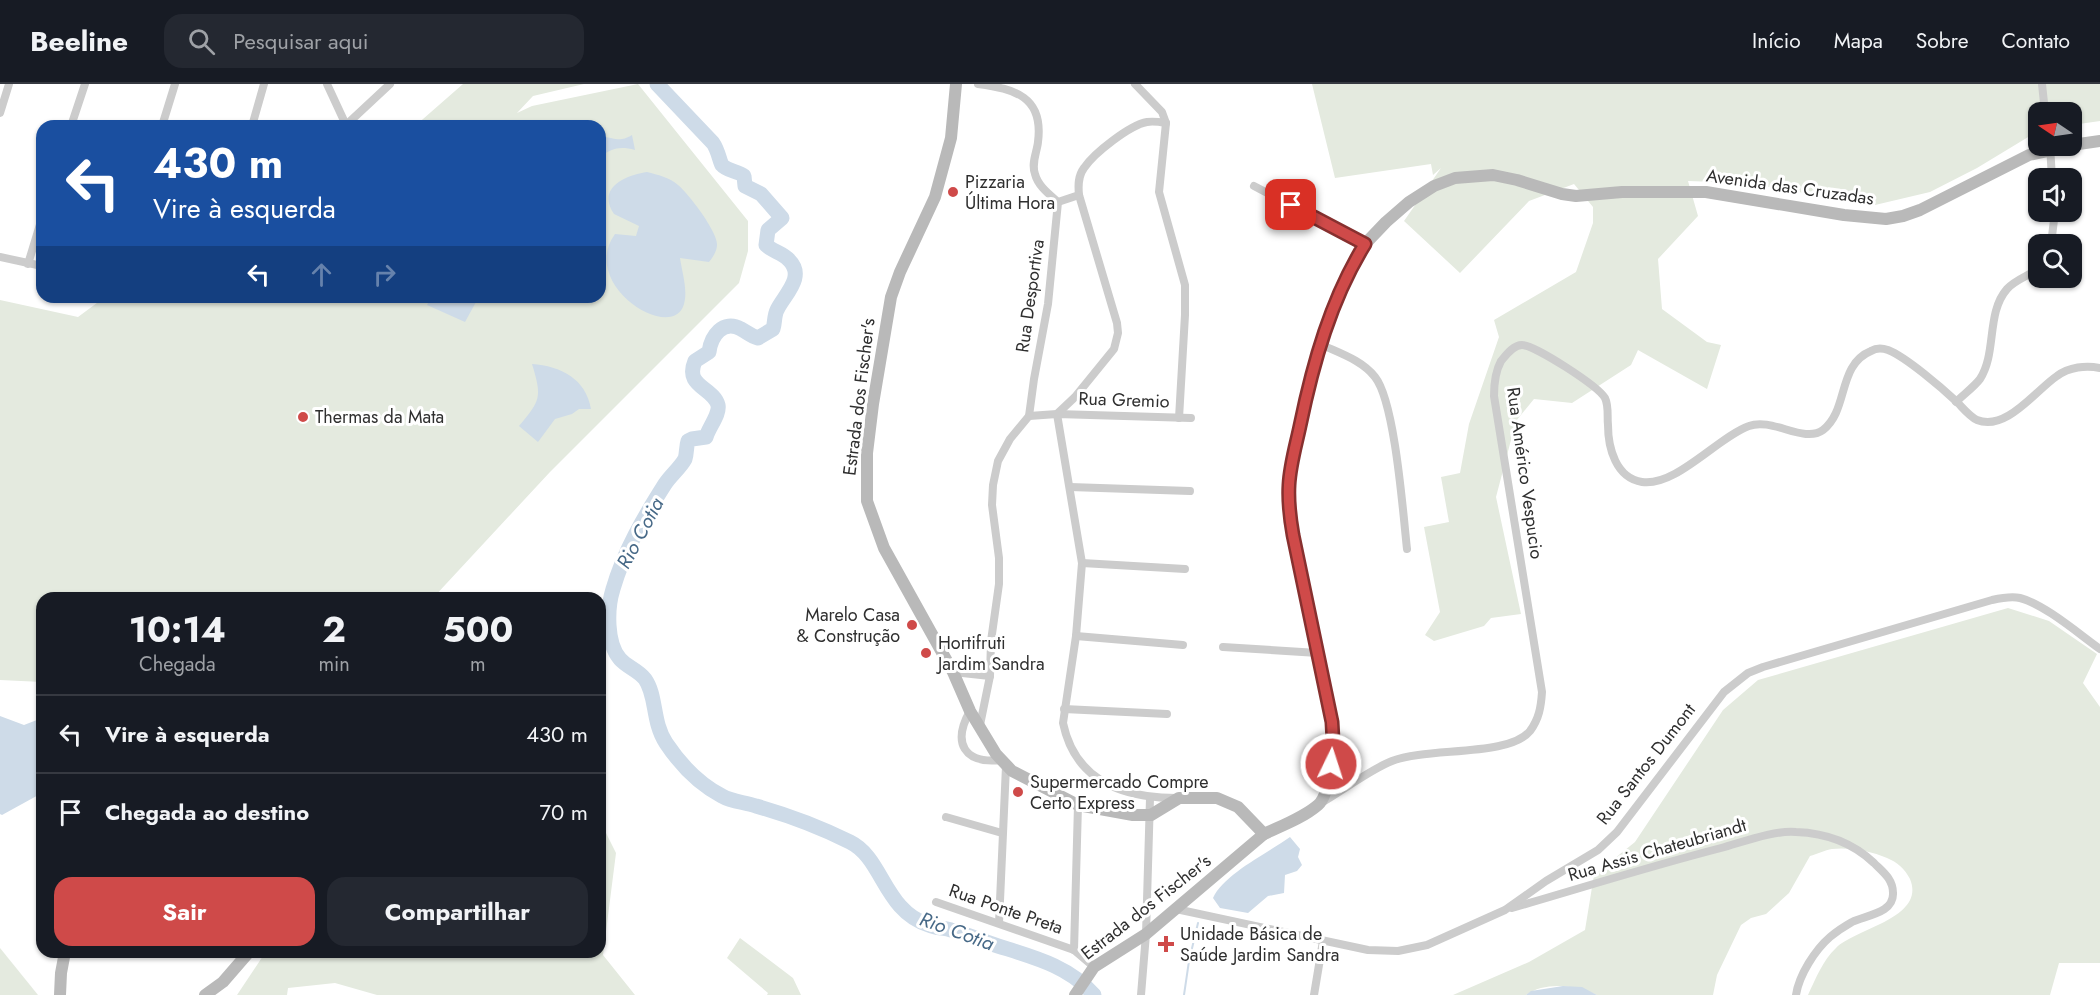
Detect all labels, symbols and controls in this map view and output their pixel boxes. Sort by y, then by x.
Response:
search box [164,14,584,68]
text: Beeline [30,21,128,62]
icon: search [185,25,218,58]
text: Pesquisar aqui [233,25,369,57]
text: Início [1752,26,1801,56]
text: Mapa [1834,26,1883,56]
text: Sobre [1916,26,1968,56]
text: Contato [2001,26,2070,56]
north arrow [2028,102,2082,156]
map controls [2028,102,2082,288]
text: 430 m [153,133,283,194]
icon: left [54,144,132,222]
street label: Avenida das Cruzadas [1705,162,1875,212]
button: sound [2028,168,2082,222]
place label: Pizzaria Última Hora [965,169,1055,216]
pin [1265,179,1316,230]
marker: Pizzaria Última Hora [946,185,960,199]
icon: arrive [1274,188,1307,221]
text: Vire à esquerda [153,189,336,228]
button: search [2028,234,2082,288]
street label: Rua Desportiva [1009,238,1051,354]
icon: left [242,258,275,291]
icon: ahead [305,258,338,291]
icon: right [368,258,401,291]
street label: Estrada dos Fischer's [836,317,882,477]
street label: Rua Gremio [1078,385,1170,415]
street label: Rua Américo Vespucio [1500,385,1550,561]
place label: Thermas da Mata [315,404,444,430]
marker: Thermas da Mata [296,410,310,424]
water label: Rio Cotia [610,492,671,574]
place label: Marelo Casa & Construção [796,602,900,649]
text: 10:14 [129,603,226,655]
text: 2 [322,603,346,655]
text: 500 [442,603,513,655]
marker: Marelo Casa & Construção [905,618,919,632]
place label: Hortifruti Jardim Sandra [936,630,1045,677]
marker: Hortifruti Jardim Sandra [919,646,933,660]
text: Chegada [139,650,216,679]
text: min [318,650,350,679]
text: m [470,650,486,679]
street label: Rua Santos Dumont [1590,697,1702,830]
icon: left [54,718,87,751]
text: Vire à esquerda [105,718,270,750]
text: 430 m [526,718,588,750]
position arrow [1299,732,1363,796]
place label: Supermercado Compre Certo Express [1030,769,1209,816]
marker: Supermercado Compre Certo Express [1011,785,1025,799]
icon: arrive [54,796,87,829]
text: Chegada ao destino [105,796,309,828]
text: 70 m [539,796,588,828]
street label: Rua Assis Chateubriandt [1565,812,1750,888]
street label: Estrada dos Fischer's [1076,848,1216,966]
button: Sair [54,877,315,946]
button: Compartilhar [327,877,588,946]
street label: Rua Ponte Preta [946,877,1066,941]
water label: Rio Cotia [916,905,998,958]
place label: Unidade Básica de Saúde Jardim Sandra [1180,921,1340,968]
marker: Unidade Básica de Saúde Jardim Sandra [1157,935,1175,953]

